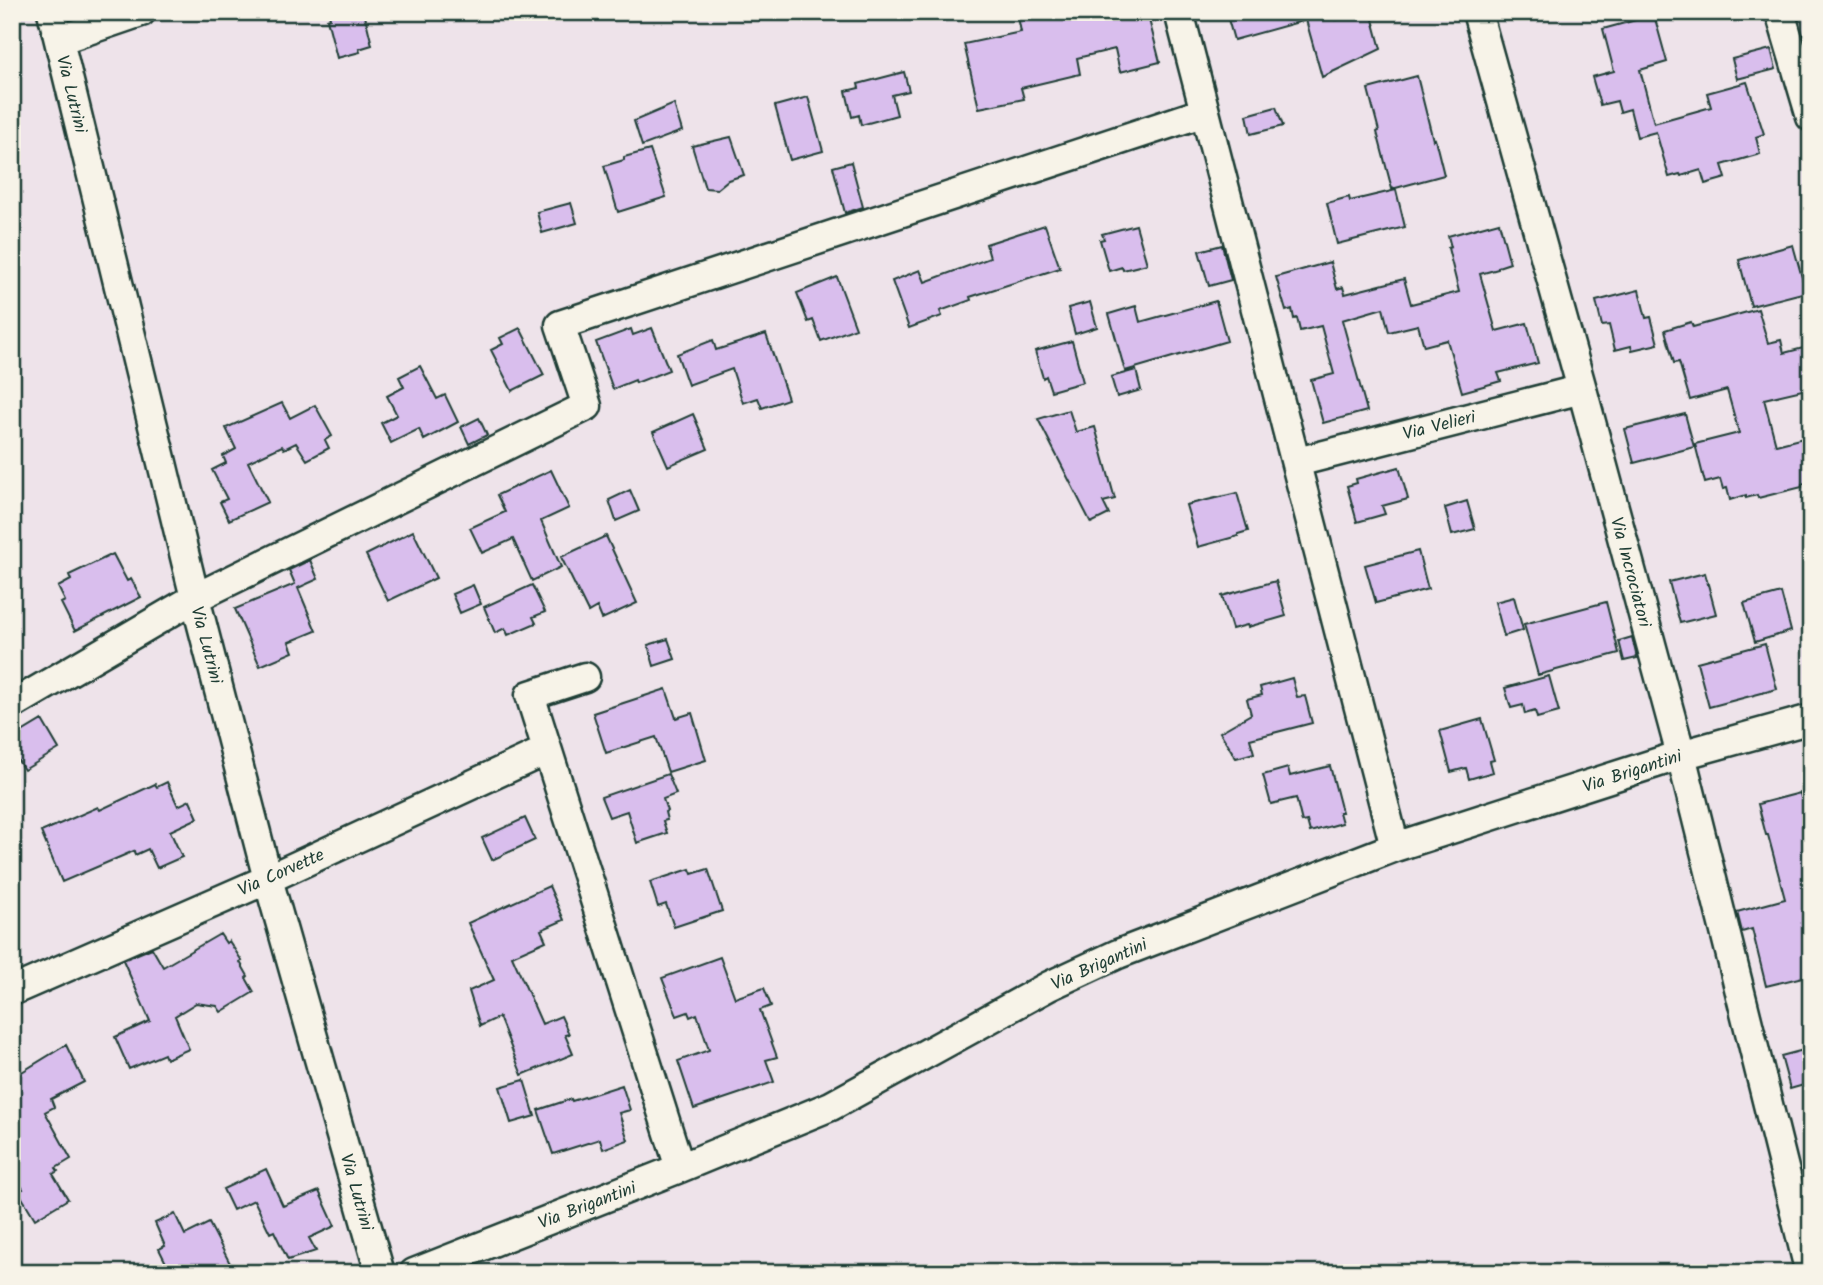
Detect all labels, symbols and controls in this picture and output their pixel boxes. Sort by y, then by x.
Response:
street label: Via Lutrini [47,52,94,137]
street label: Via Velieri [1400,403,1480,450]
street label: Via Incrociatori [1601,514,1658,631]
street label: Via Lutrini [181,603,230,688]
street label: Via Brigantini [1579,743,1687,802]
street label: Via Corvette [234,841,330,905]
street label: Via Brigantini [1047,931,1153,1000]
street label: Via Lutrini [331,1150,381,1235]
street label: Via Brigantini [534,1174,641,1238]

